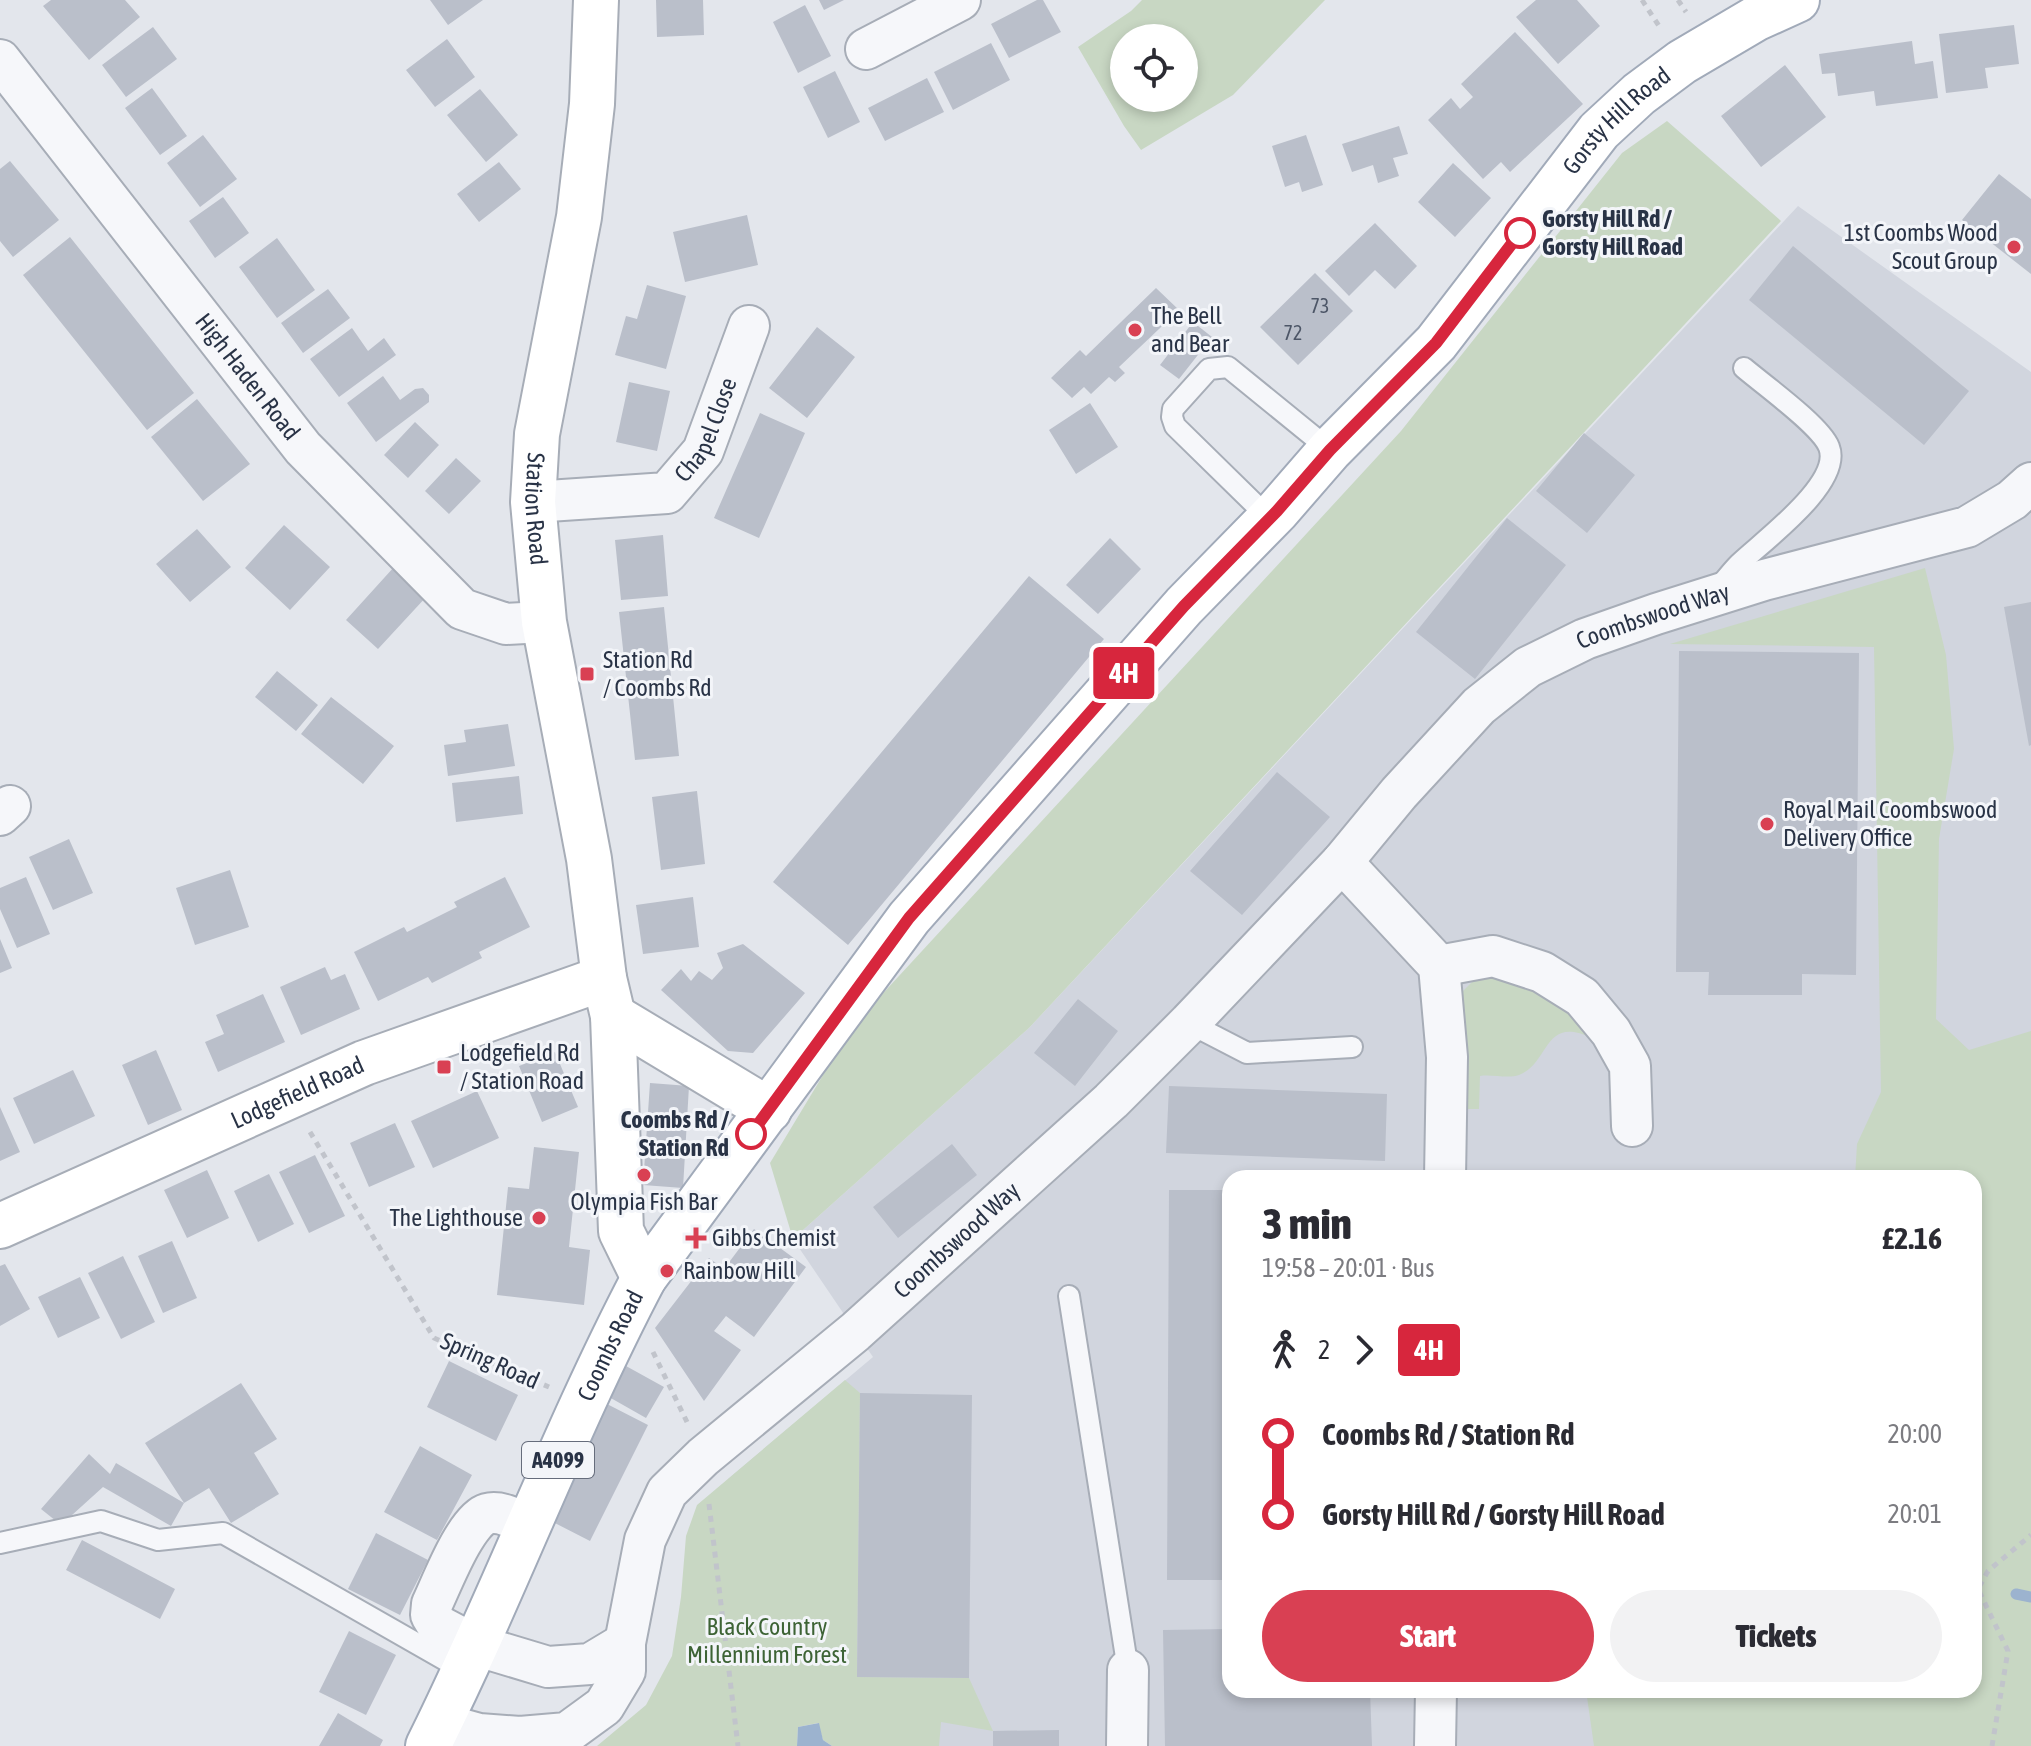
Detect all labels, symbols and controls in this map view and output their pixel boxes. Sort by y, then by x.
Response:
map controls [1110,24,1198,112]
button: locate [1110,24,1198,112]
street label: Gorsty Hill Road [1557,61,1675,179]
place label: Gorsty Hill Rd / Gorsty Hill Road [1542,205,1683,260]
marker: Gorsty Hill Rd / Gorsty Hill Road [1505,218,1535,248]
place label: 1st Coombs Wood Scout Group [1844,219,1998,274]
marker: 1st Coombs Wood Scout Group [2005,238,2023,256]
house number: 73 [1311,294,1329,317]
place label: The Bell and Bear [1151,302,1230,357]
street label: High Haden Road [190,308,306,445]
marker: The Bell and Bear [1126,321,1144,339]
house number: 72 [1284,321,1302,344]
street label: Chapel Close [669,374,742,487]
street label: Station Road [520,452,553,566]
street label: Coombswood Way [1572,578,1733,654]
place label: Station Rd / Coombs Rd [603,646,712,701]
line badge: 4H [1088,647,1160,699]
text: 4H [1109,657,1139,689]
marker: Station Rd / Coombs Rd [578,665,596,683]
place label: Royal Mail Coombswood Delivery Office [1783,796,1997,851]
marker: Royal Mail Coombswood Delivery Office [1758,815,1776,833]
place label: Lodgefield Rd / Station Road [460,1039,584,1094]
street label: Lodgefield Road [227,1051,368,1134]
marker: Lodgefield Rd / Station Road [435,1058,453,1076]
place label: Coombs Rd / Station Rd [620,1106,730,1161]
marker: Coombs Rd / Station Rd [736,1119,766,1149]
marker: Olympia Fish Bar [635,1166,653,1184]
street label: Coombswood Way [888,1176,1025,1303]
place label: Olympia Fish Bar [571,1188,718,1215]
text: 3 min [1262,1198,1352,1248]
place label: The Lighthouse [390,1204,523,1231]
marker: The Lighthouse [530,1209,548,1227]
text: £2.16 [1882,1221,1942,1255]
place label: Gibbs Chemist [712,1224,836,1251]
marker: Gibbs Chemist [687,1229,705,1247]
text: 19:58 – 20:01 · Bus [1262,1253,1434,1283]
place label: Rainbow Hill [683,1257,796,1284]
marker: Rainbow Hill [658,1262,676,1280]
street label: Coombs Road [572,1286,648,1405]
street label: Spring Road [437,1327,544,1394]
icon: walk [1262,1328,1306,1372]
icon: forward [1342,1328,1386,1372]
text: 4H [1414,1334,1444,1366]
text: 2 [1318,1335,1330,1365]
text: Coombs Rd / Station Rd [1322,1417,1575,1451]
text: 20:00 [1887,1419,1942,1449]
road number: A4099 [522,1442,594,1478]
text: Gorsty Hill Rd / Gorsty Hill Road [1322,1497,1665,1531]
text: 20:01 [1887,1499,1942,1529]
button: Start [1262,1590,1594,1682]
button: Tickets [1610,1590,1942,1682]
park label: Black Country Millennium Forest [687,1613,847,1668]

